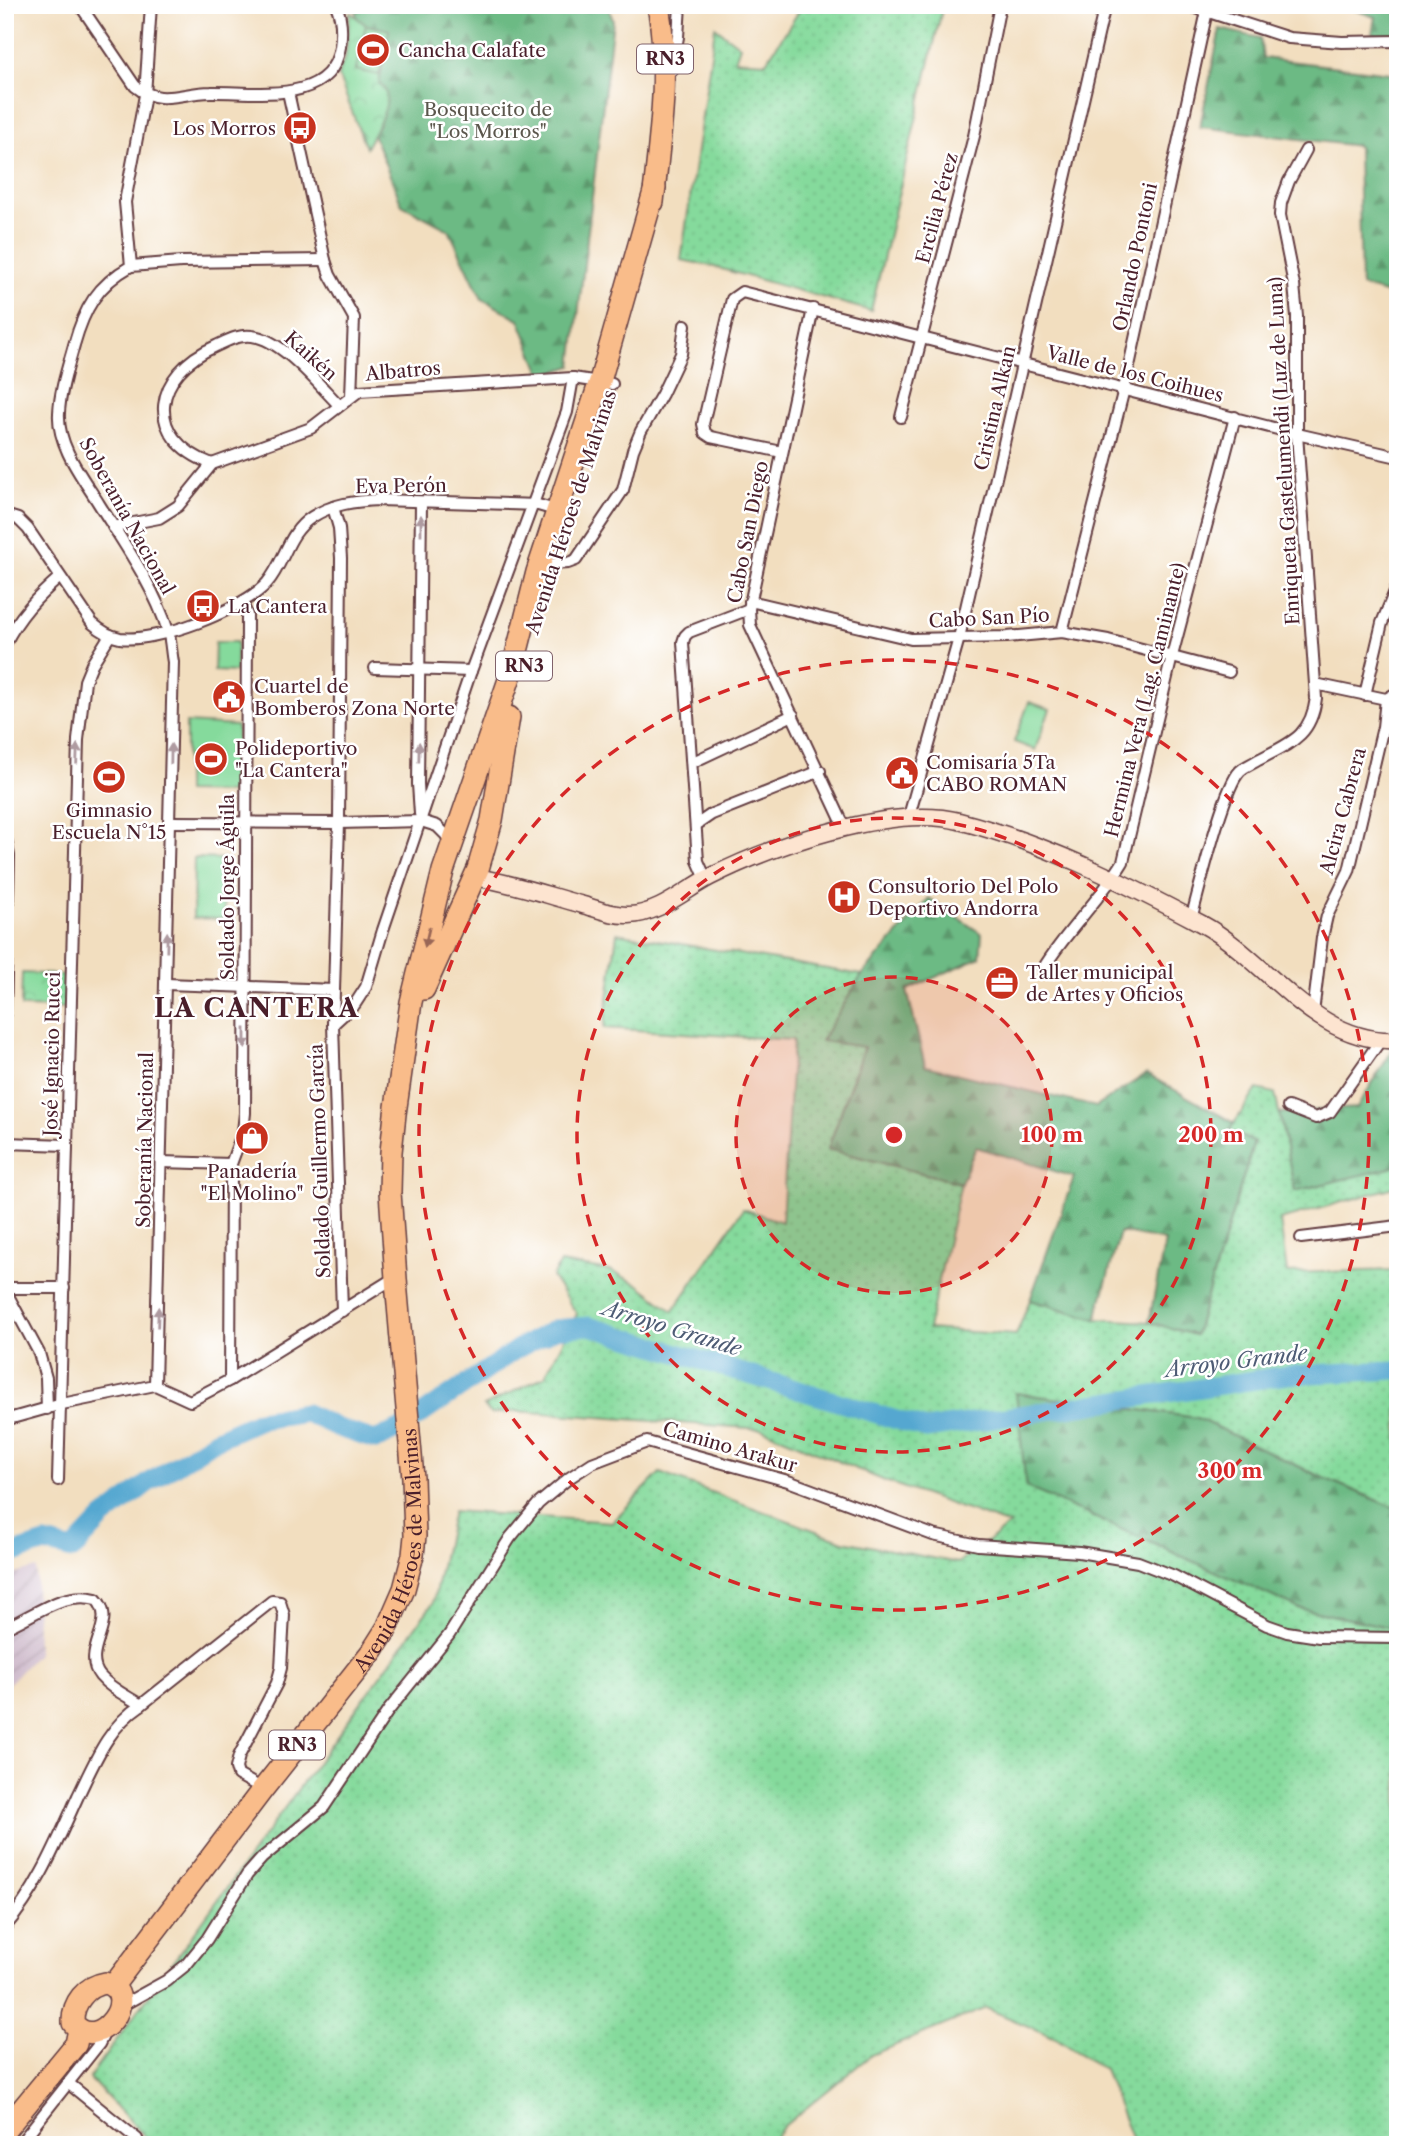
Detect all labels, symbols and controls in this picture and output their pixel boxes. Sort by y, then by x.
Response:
sports icon: Cancha Calafate [354,31,392,69]
place label: Cancha Calafate [398,39,546,62]
road number: RN3 [637,44,693,74]
park label: Bosquecito de "Los Morros" [424,98,552,143]
bus stop icon: Los Morros [281,109,319,147]
place label: Los Morros [173,117,276,140]
street label: Ercilia Pérez [911,150,963,266]
street label: Orlando Pontoni [1108,180,1162,333]
street label: Enriqueta Gastelumendi (Luz de Luna) [1263,276,1305,626]
street label: Kaikén [280,326,342,386]
street label: Valle de los Coihues [1043,341,1226,407]
street label: Cristina Alkan [969,343,1021,473]
street label: Albatros [363,356,442,386]
street label: Avenida Héroes de Malvinas [520,387,621,638]
street label: Soberanía Nacional [74,434,180,599]
street label: Cabo San Diego [723,459,773,605]
street label: Eva Perón [355,474,447,498]
one-way arrow [415,514,427,536]
street label: Hermina Vera (Lag. Caminante) [1100,560,1190,840]
bus stop icon: La Cantera [184,587,222,625]
place label: La Cantera [228,595,327,618]
street label: Cabo San Pío [928,603,1050,633]
road number: RN3 [496,652,552,680]
place label: Cuartel de Bomberos Zona Norte [254,675,455,720]
public building icon: Cuartel de Bomberos Zona Norte [210,678,248,716]
place label: Polideportivo "La Cantera" [235,737,357,782]
sports icon: Polideportivo "La Cantera" [192,740,230,778]
one-way arrow [413,741,425,763]
one-way arrow [165,742,177,764]
one-way arrow [72,743,83,765]
street label: Alcira Cabrera [1315,745,1371,878]
place label: Comisaría 5Ta CABO ROMAN [926,751,1067,796]
public building icon: Comisaría 5Ta CABO ROMAN [883,754,921,792]
sports icon: Gimnasio Escuela N°15 [90,758,128,796]
street label: Soldado Jorge Águila [216,794,239,980]
place label: Gimnasio Escuela N°15 [52,799,166,844]
place label: Consultorio Del Polo Deportivo Andorra [868,875,1058,920]
hospital icon: Consultorio Del Polo Deportivo Andorra [825,878,863,916]
one-way arrow [421,926,432,948]
one-way arrow [161,931,173,953]
place label: Taller municipal de Artes y Oficios [1026,961,1183,1006]
office icon: Taller municipal de Artes y Oficios [983,964,1021,1002]
street label: José Ignacio Rucci [39,971,65,1140]
district label: LA CANTERA [154,992,360,1024]
one-way arrow [239,1027,250,1049]
street label: Soldado Guillermo García [304,1043,336,1279]
street label: Soberanía Nacional [132,1052,158,1228]
shop icon: Panadería "El Molino" [233,1119,271,1157]
text: 100 m [1021,1122,1083,1147]
text: 200 m [1178,1122,1244,1147]
centre of rings [882,1123,906,1147]
place label: Panadería "El Molino" [201,1160,303,1205]
water label: Arroyo Grande [597,1294,745,1361]
one-way arrow [152,1306,163,1328]
water label: Arroyo Grande [1160,1340,1310,1383]
street label: Camino Arakur [660,1417,800,1477]
street label: Avenida Héroes de Malvinas [348,1427,426,1677]
text: 300 m [1198,1458,1262,1483]
road number: RN3 [269,1730,325,1760]

